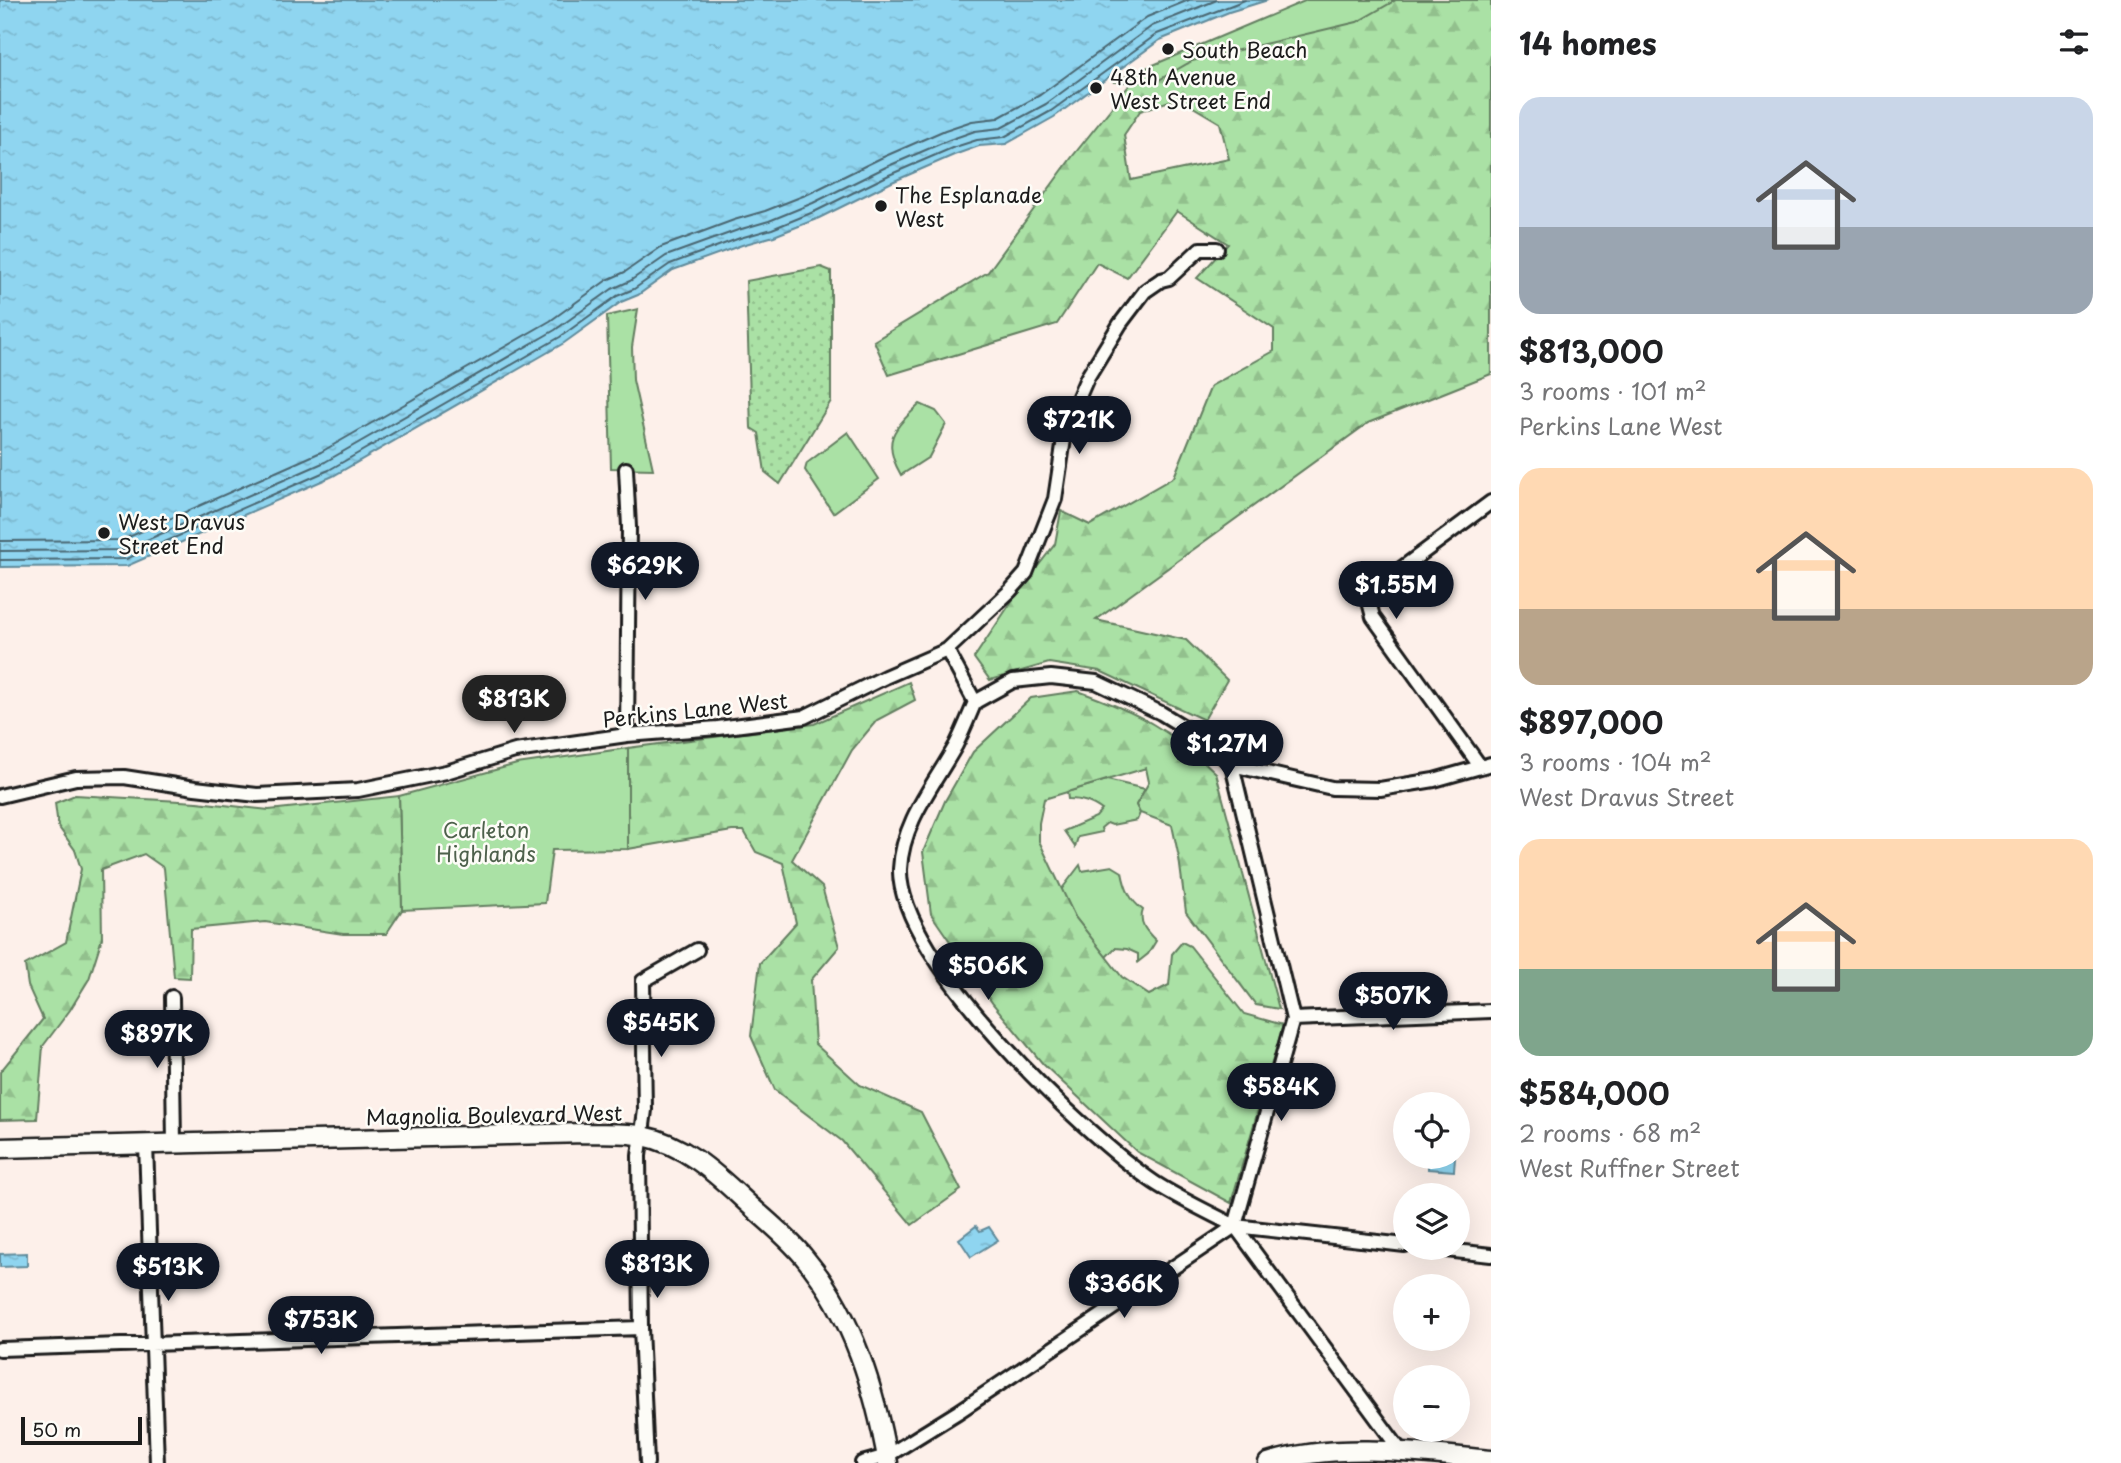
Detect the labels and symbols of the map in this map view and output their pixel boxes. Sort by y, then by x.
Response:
place label: South Beach [1182,33,1307,65]
marker: South Beach [1160,41,1176,57]
place label: 48th Avenue West Street End [1110,60,1271,116]
marker: 48th Avenue West Street End [1088,80,1104,96]
place label: The Esplanade West [895,178,1042,234]
marker: The Esplanade West [873,198,889,214]
pin: $721K [1030,396,1128,456]
place label: West Dravus Street End [118,505,245,561]
marker: West Dravus Street End [96,525,112,541]
pin: $629K [596,542,694,602]
pin: $1.55M [1339,562,1453,621]
pin: $813K [465,676,563,735]
street label: Perkins Lane West [601,683,789,735]
pin: $1.27M [1170,720,1284,780]
park label: Carleton Highlands [436,813,536,869]
pin: $506K [939,942,1037,1002]
pin: $507K [1344,972,1442,1032]
pin: $545K [612,1000,710,1059]
pin: $897K [108,1010,206,1070]
pin: $584K [1232,1064,1330,1123]
street label: Magnolia Boulevard West [366,1096,622,1132]
pin: $813K [608,1240,706,1300]
pin: $513K [119,1244,217,1303]
pin: $366K [1075,1260,1173,1320]
pin: $753K [272,1296,370,1356]
scale bar [21,1414,142,1446]

